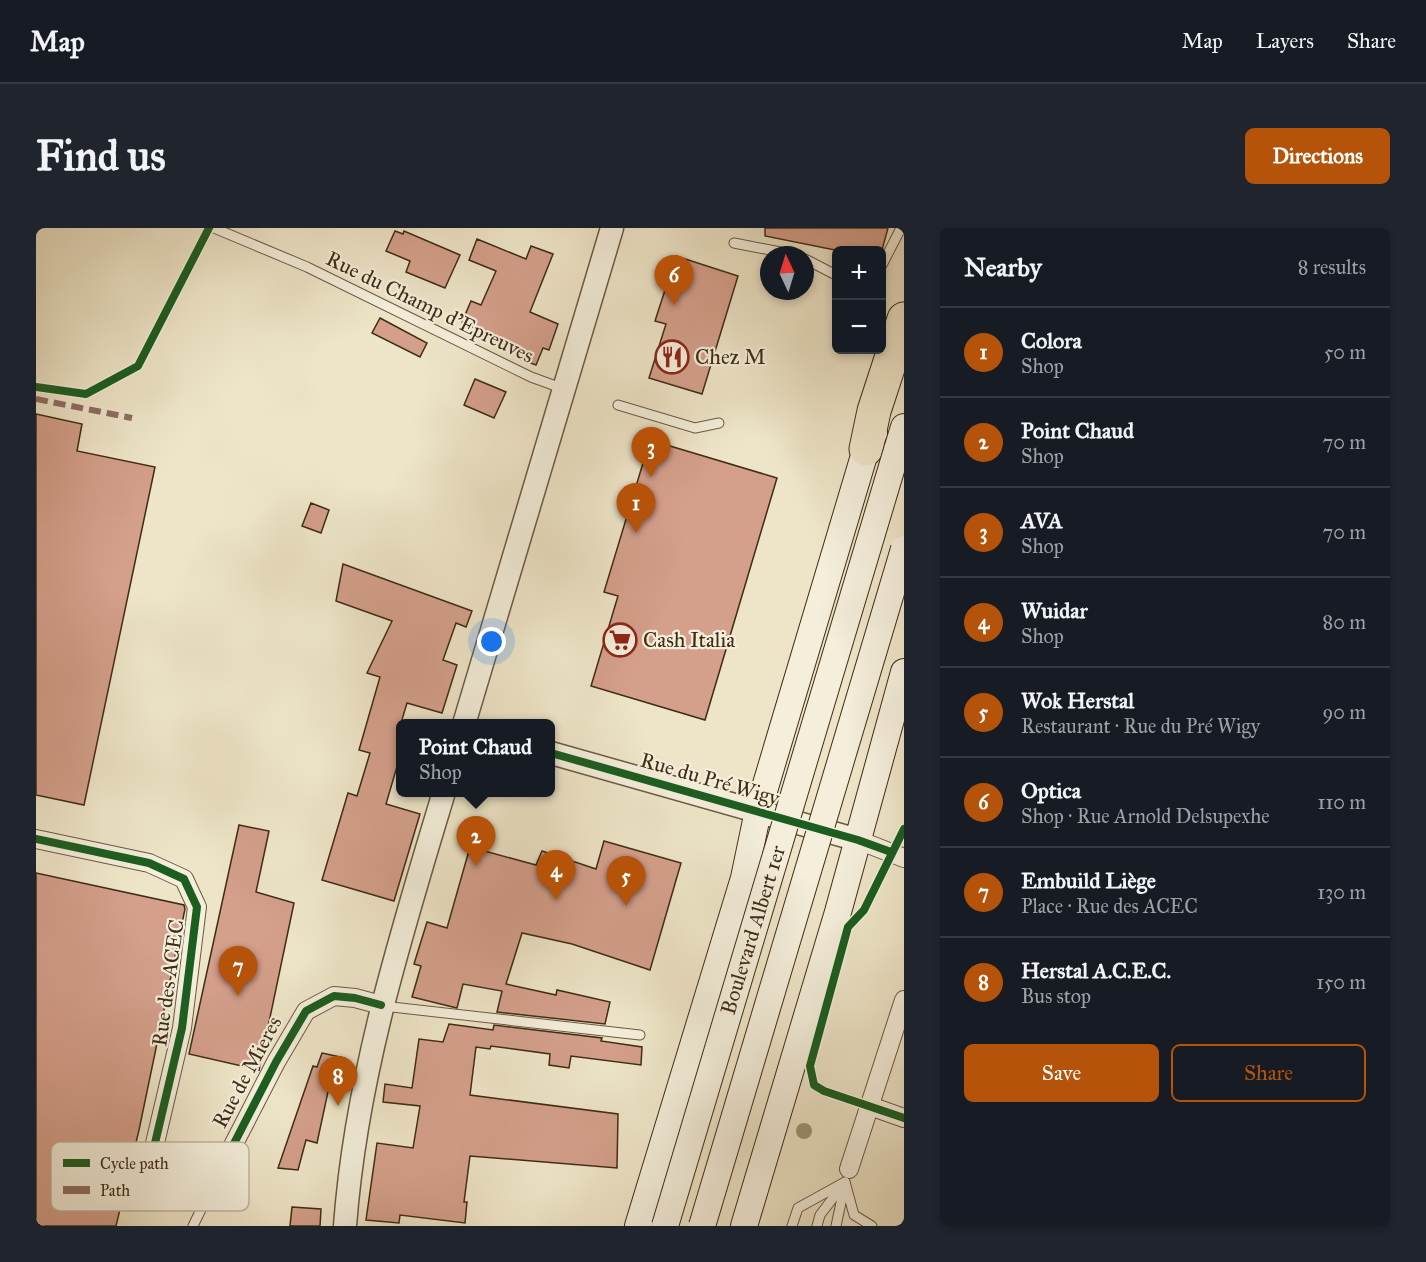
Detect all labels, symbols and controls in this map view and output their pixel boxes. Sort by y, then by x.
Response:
text: Map [30,24,85,59]
text: Map [1182,28,1223,54]
text: Layers [1256,28,1314,54]
text: Share [1347,28,1396,54]
button: Directions [1245,128,1390,184]
text: Find us [36,130,166,182]
street label: Rue du Champ d'Epreuves [322,245,538,369]
north arrow [760,246,814,300]
map controls [832,246,886,354]
button: + [832,246,886,300]
text: Nearby [964,251,1042,283]
text: 8 results [1298,255,1366,279]
pin: 6 [654,256,694,305]
button: − [832,300,886,354]
text: Colora [1021,327,1082,354]
restaurant icon: Chez M [654,339,690,375]
text: 1 [980,340,987,364]
text: 50 m [1324,340,1366,364]
place label: Chez M [695,344,766,370]
text: Shop [1021,354,1064,378]
text: Point Chaud [1021,417,1134,444]
pin: 3 [632,428,670,477]
text: 2 [979,430,988,454]
text: 70 m [1323,430,1366,454]
text: Shop [1021,444,1064,468]
pin: 1 [616,484,656,533]
text: AVA [1021,507,1063,534]
text: 3 [980,520,988,544]
text: 70 m [1323,520,1366,544]
text: Shop [1021,534,1064,558]
text: Wuidar [1021,597,1088,624]
text: 4 [978,610,989,634]
text: 80 m [1323,610,1366,634]
supermarket icon: Cash Italia [602,622,638,658]
text: Shop [1021,624,1064,648]
your location [477,627,506,656]
place label: Cash Italia [643,627,735,653]
text: Wok Herstal [1021,687,1134,714]
text: 5 [979,700,988,724]
text: 90 m [1323,700,1366,724]
text: Restaurant · Rue du Pré Wigy [1021,714,1260,738]
popup [396,719,555,797]
text: Point Chaud [419,733,532,760]
street label: Rue du Pré Wigy [637,747,784,812]
text: Shop [419,760,462,784]
text: Optica [1021,777,1081,804]
text: 6 [978,790,989,814]
text: 110 m [1318,790,1366,814]
text: Shop · Rue Arnold Delsupexhe [1021,804,1270,828]
pin: 2 [456,816,496,866]
street label: Boulevard Albert 1er [715,842,791,1018]
pin: 4 [536,850,576,900]
pin: 5 [606,856,646,906]
text: Embuild Liège [1021,867,1156,894]
text: 7 [978,880,989,904]
text: 130 m [1317,880,1366,904]
text: Place · Rue des ACEC [1021,894,1198,918]
street label: Rue des ACEC [146,918,190,1048]
pin: 7 [218,946,258,996]
text: Herstal A.C.E.C. [1021,957,1171,984]
text: 8 [978,970,989,994]
text: 150 m [1316,970,1366,994]
text: Bus stop [1021,984,1091,1008]
street label: Rue de Mieres [207,1012,287,1132]
button: Save [964,1044,1159,1102]
button: Share [1171,1044,1366,1102]
pin: 8 [318,1056,358,1106]
legend [51,1142,249,1211]
text: Cycle path [100,1154,169,1173]
text: Path [100,1181,130,1200]

